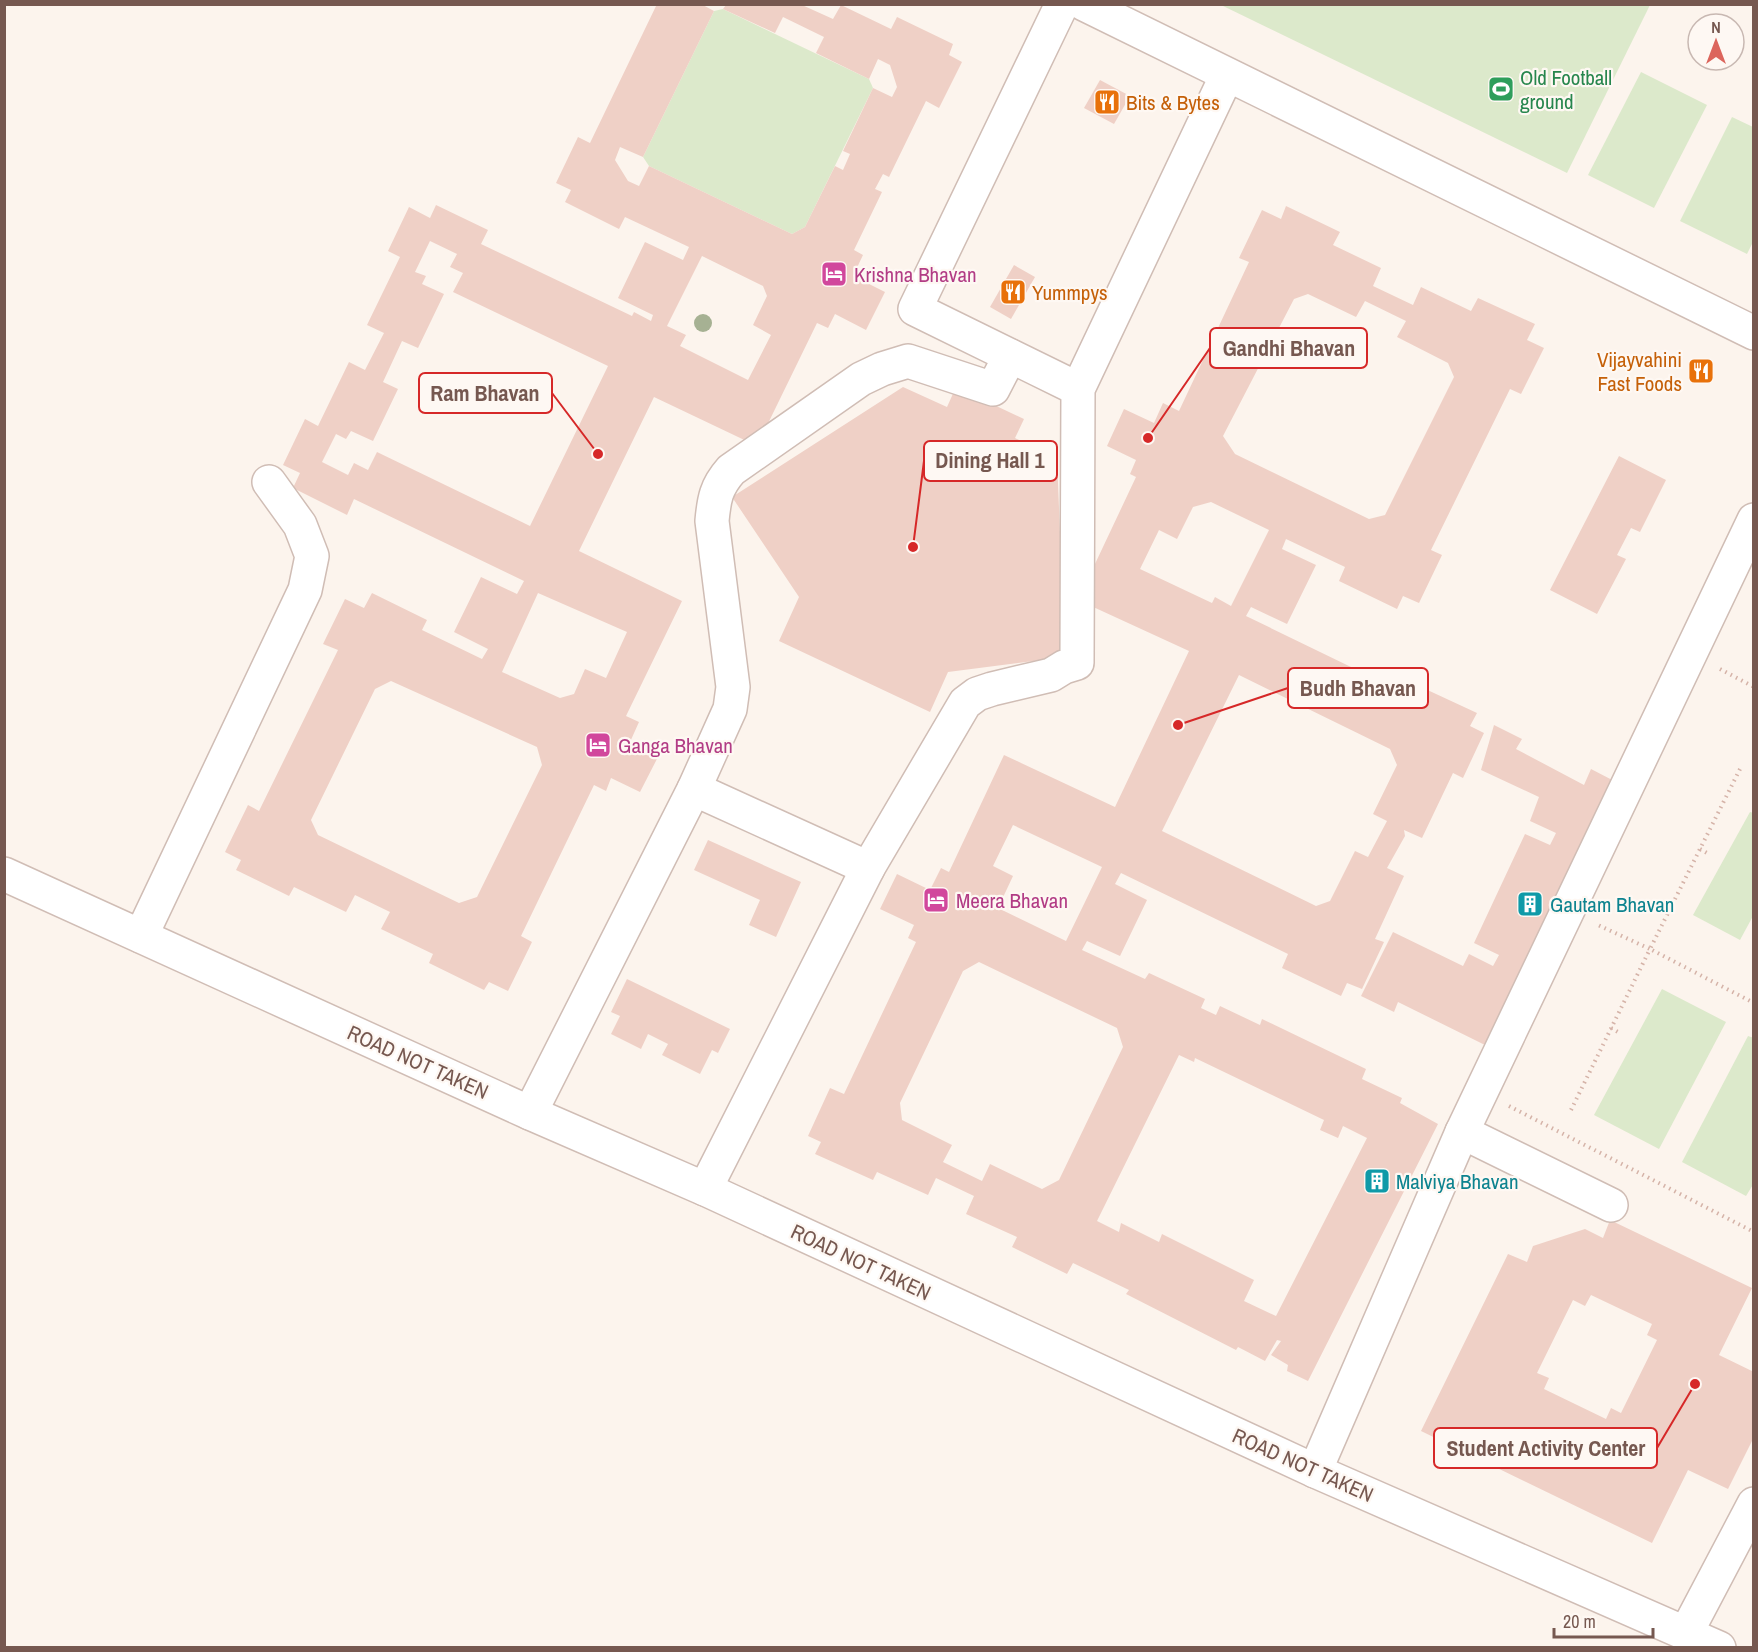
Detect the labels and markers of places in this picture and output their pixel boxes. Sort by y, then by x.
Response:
place label: Old Football ground [1520,63,1612,116]
sports icon: Old Football ground [1486,74,1516,104]
restaurant icon: Bits & Bytes [1092,87,1122,117]
place label: Bits & Bytes [1126,88,1220,117]
hotel icon: Krishna Bhavan [819,259,849,289]
place label: Krishna Bhavan [854,260,977,289]
restaurant icon: Yummpys [998,277,1028,307]
place label: Yummpys [1032,278,1108,307]
callout: Gandhi Bhavan [1210,328,1367,368]
place label: Vijayvahini Fast Foods [1597,345,1682,398]
restaurant icon: Vijayvahini Fast Foods [1686,356,1716,386]
callout: Ram Bhavan [419,373,552,413]
callout: Dining Hall 1 [924,441,1057,481]
callout: Budh Bhavan [1288,668,1428,708]
hotel icon: Ganga Bhavan [583,730,613,760]
place label: Ganga Bhavan [618,731,733,760]
hotel icon: Meera Bhavan [921,885,951,915]
place label: Meera Bhavan [956,886,1068,915]
building icon: Gautam Bhavan [1515,889,1545,919]
place label: Gautam Bhavan [1550,890,1674,919]
building icon: Malviya Bhavan [1362,1166,1392,1196]
place label: Malviya Bhavan [1396,1167,1519,1196]
callout: Student Activity Center [1434,1428,1657,1468]

